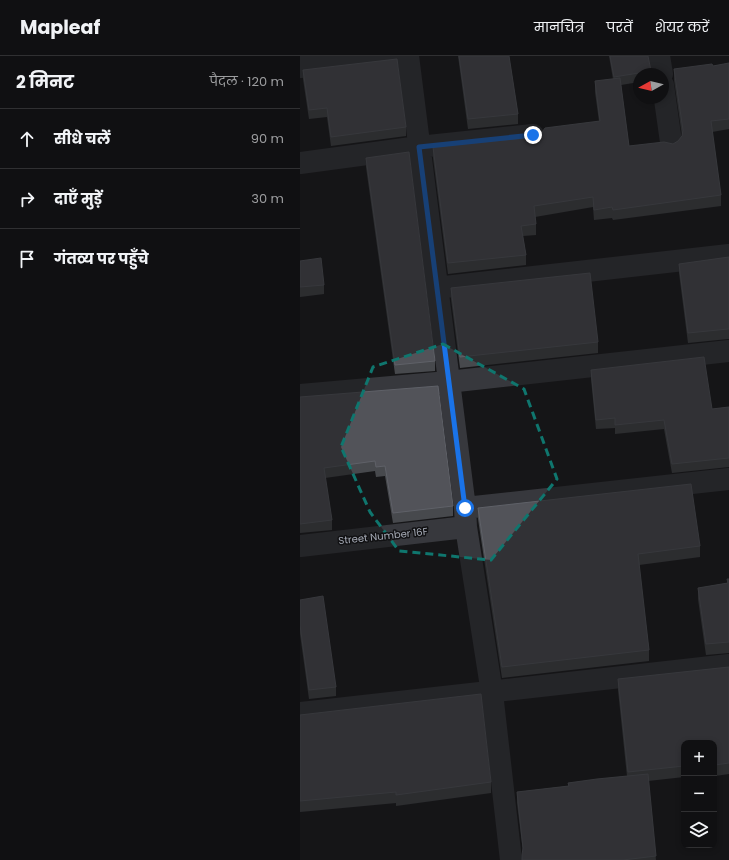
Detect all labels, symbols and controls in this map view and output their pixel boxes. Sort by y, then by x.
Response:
text: Mapleaf [20,14,100,41]
text: मानचित्र [534,17,584,37]
text: परतें [606,17,633,37]
text: शेयर करें [655,17,709,37]
north arrow [633,68,669,104]
text: 2 मिनट [16,70,74,94]
text: पैदल · 120 m [209,72,284,91]
route end [524,126,542,144]
icon: ahead [16,128,38,150]
text: सीधे चलें [54,128,110,149]
text: 90 m [251,129,284,148]
icon: right [16,188,38,210]
text: दाएँ मुड़ें [54,188,102,209]
text: 30 m [251,189,284,208]
icon: arrive [16,248,38,270]
text: गंतव्य पर पहुँचे [54,248,149,269]
route start [456,499,474,517]
street label: Street Number 16F [338,524,428,548]
map controls [681,740,717,848]
button: + [681,740,717,776]
button: − [681,776,717,812]
button: layers [681,812,717,848]

